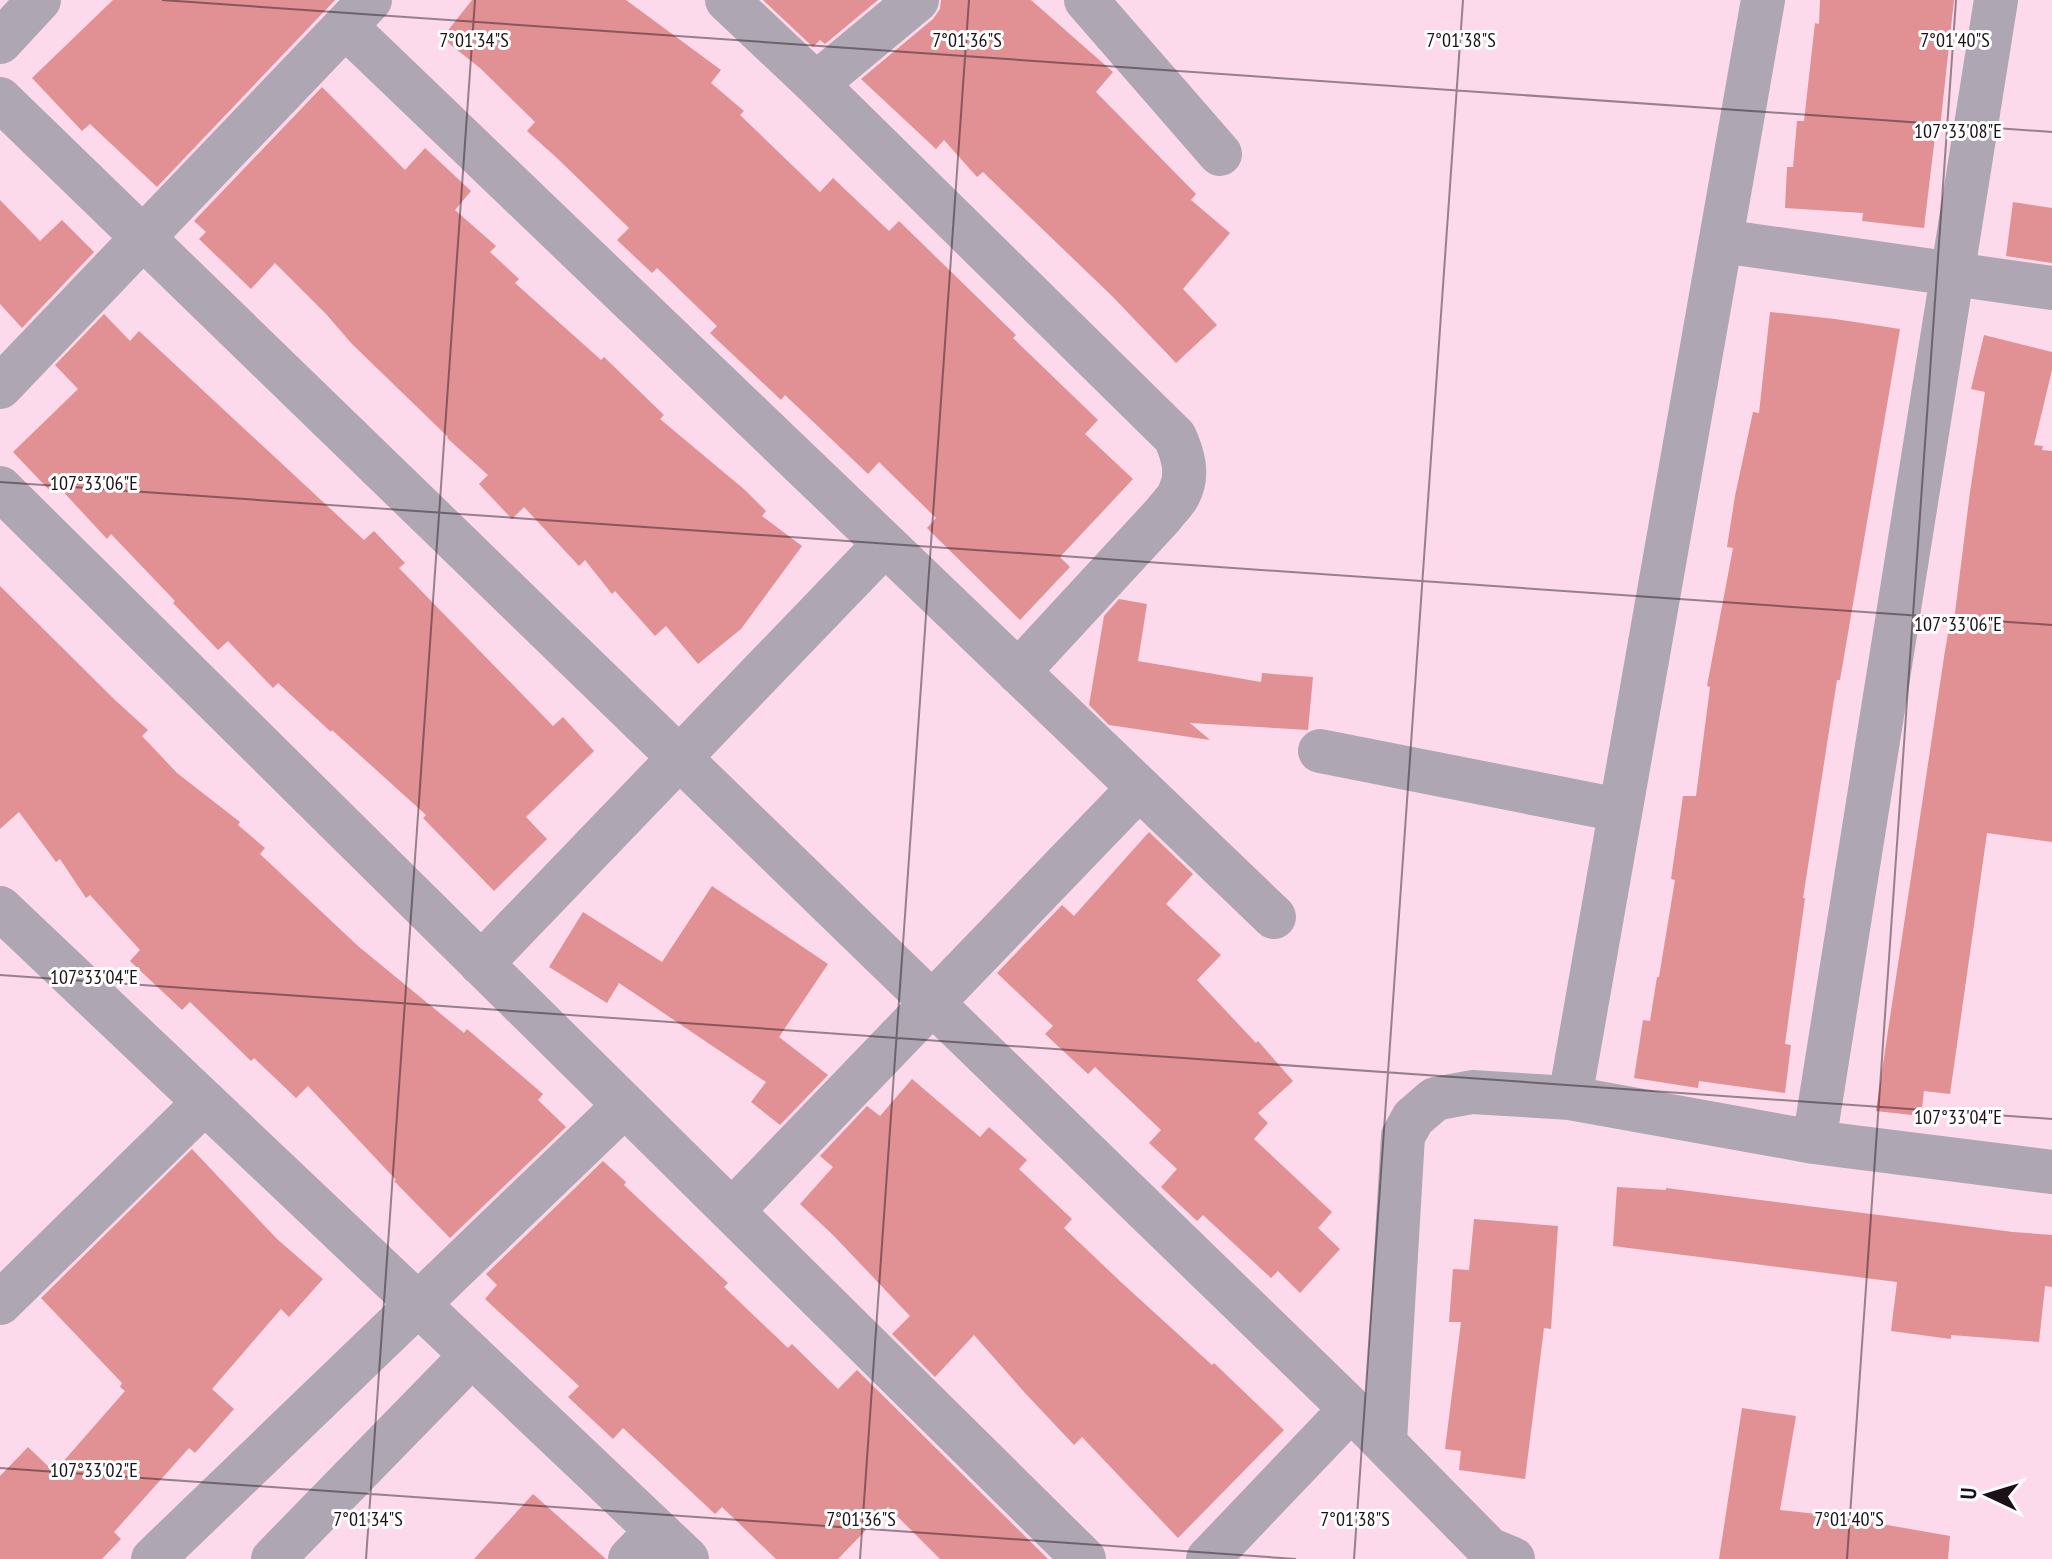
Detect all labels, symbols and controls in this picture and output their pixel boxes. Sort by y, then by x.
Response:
text: 7°01'34"S [439,27,509,53]
text: 7°01'36"S [932,27,1002,53]
text: 7°01'38"S [1426,27,1496,53]
text: 7°01'40"S [1920,27,1990,53]
text: 107°33'08"E [1914,118,2002,144]
text: 107°33'06"E [50,470,138,496]
text: 107°33'06"E [1914,611,2002,637]
text: 107°33'04"E [50,964,138,990]
text: 107°33'04"E [1914,1104,2002,1130]
north arrow [1948,1455,2028,1535]
text: 107°33'02"E [50,1457,138,1483]
text: U [1954,1487,1982,1500]
text: 7°01'34"S [333,1506,403,1532]
text: 7°01'36"S [826,1506,896,1532]
text: 7°01'38"S [1320,1506,1390,1532]
text: 7°01'40"S [1814,1506,1884,1532]

